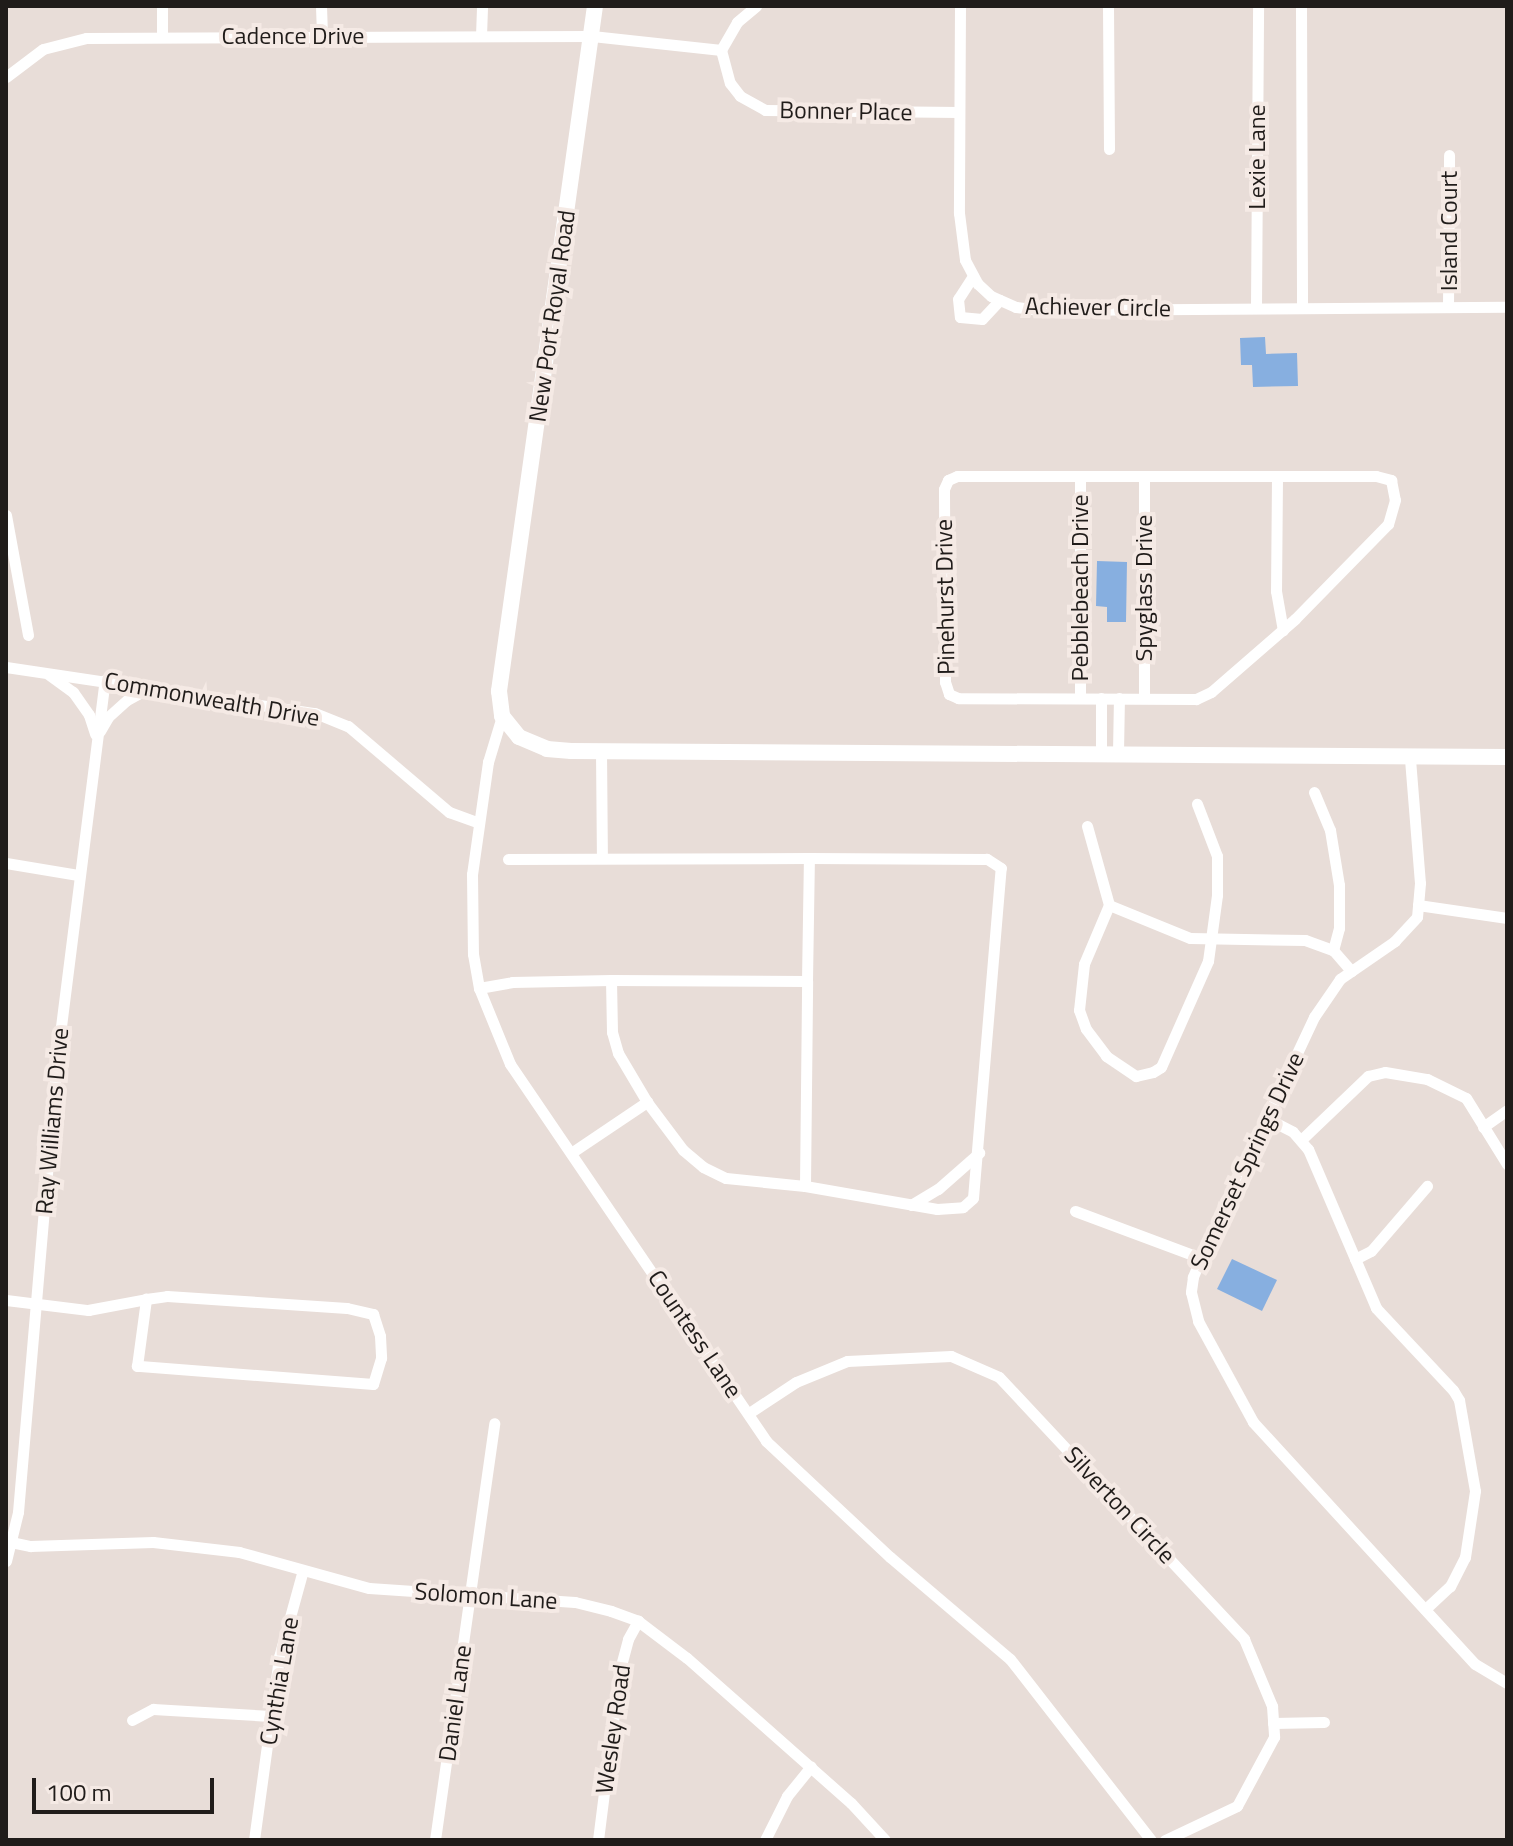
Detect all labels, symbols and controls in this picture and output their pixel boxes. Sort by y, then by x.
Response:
street label: Cadence Drive [222,22,364,50]
street label: Bonner Place [779,95,913,127]
street label: Lexie Lane [1243,104,1271,210]
street label: Island Court [1435,171,1463,291]
street label: New Port Royal Road [523,208,581,424]
street label: Achiever Circle [1025,291,1171,323]
street label: Pebblebeach Drive [1066,494,1094,682]
street label: Spyglass Drive [1130,515,1158,661]
street label: Pinehurst Drive [929,519,961,675]
street label: Commonwealth Drive [102,666,322,732]
street label: Ray Williams Drive [29,1026,75,1216]
street label: Somerset Springs Drive [1184,1048,1310,1274]
street label: Countess Lane [642,1265,748,1403]
street label: Silverton Circle [1059,1441,1181,1569]
street label: Solomon Lane [414,1577,558,1615]
street label: Cynthia Lane [254,1615,304,1747]
street label: Daniel Lane [433,1643,477,1763]
street label: Wesley Road [590,1662,636,1796]
scale bar [36,1762,218,1812]
text: 100 m [46,1774,112,1810]

